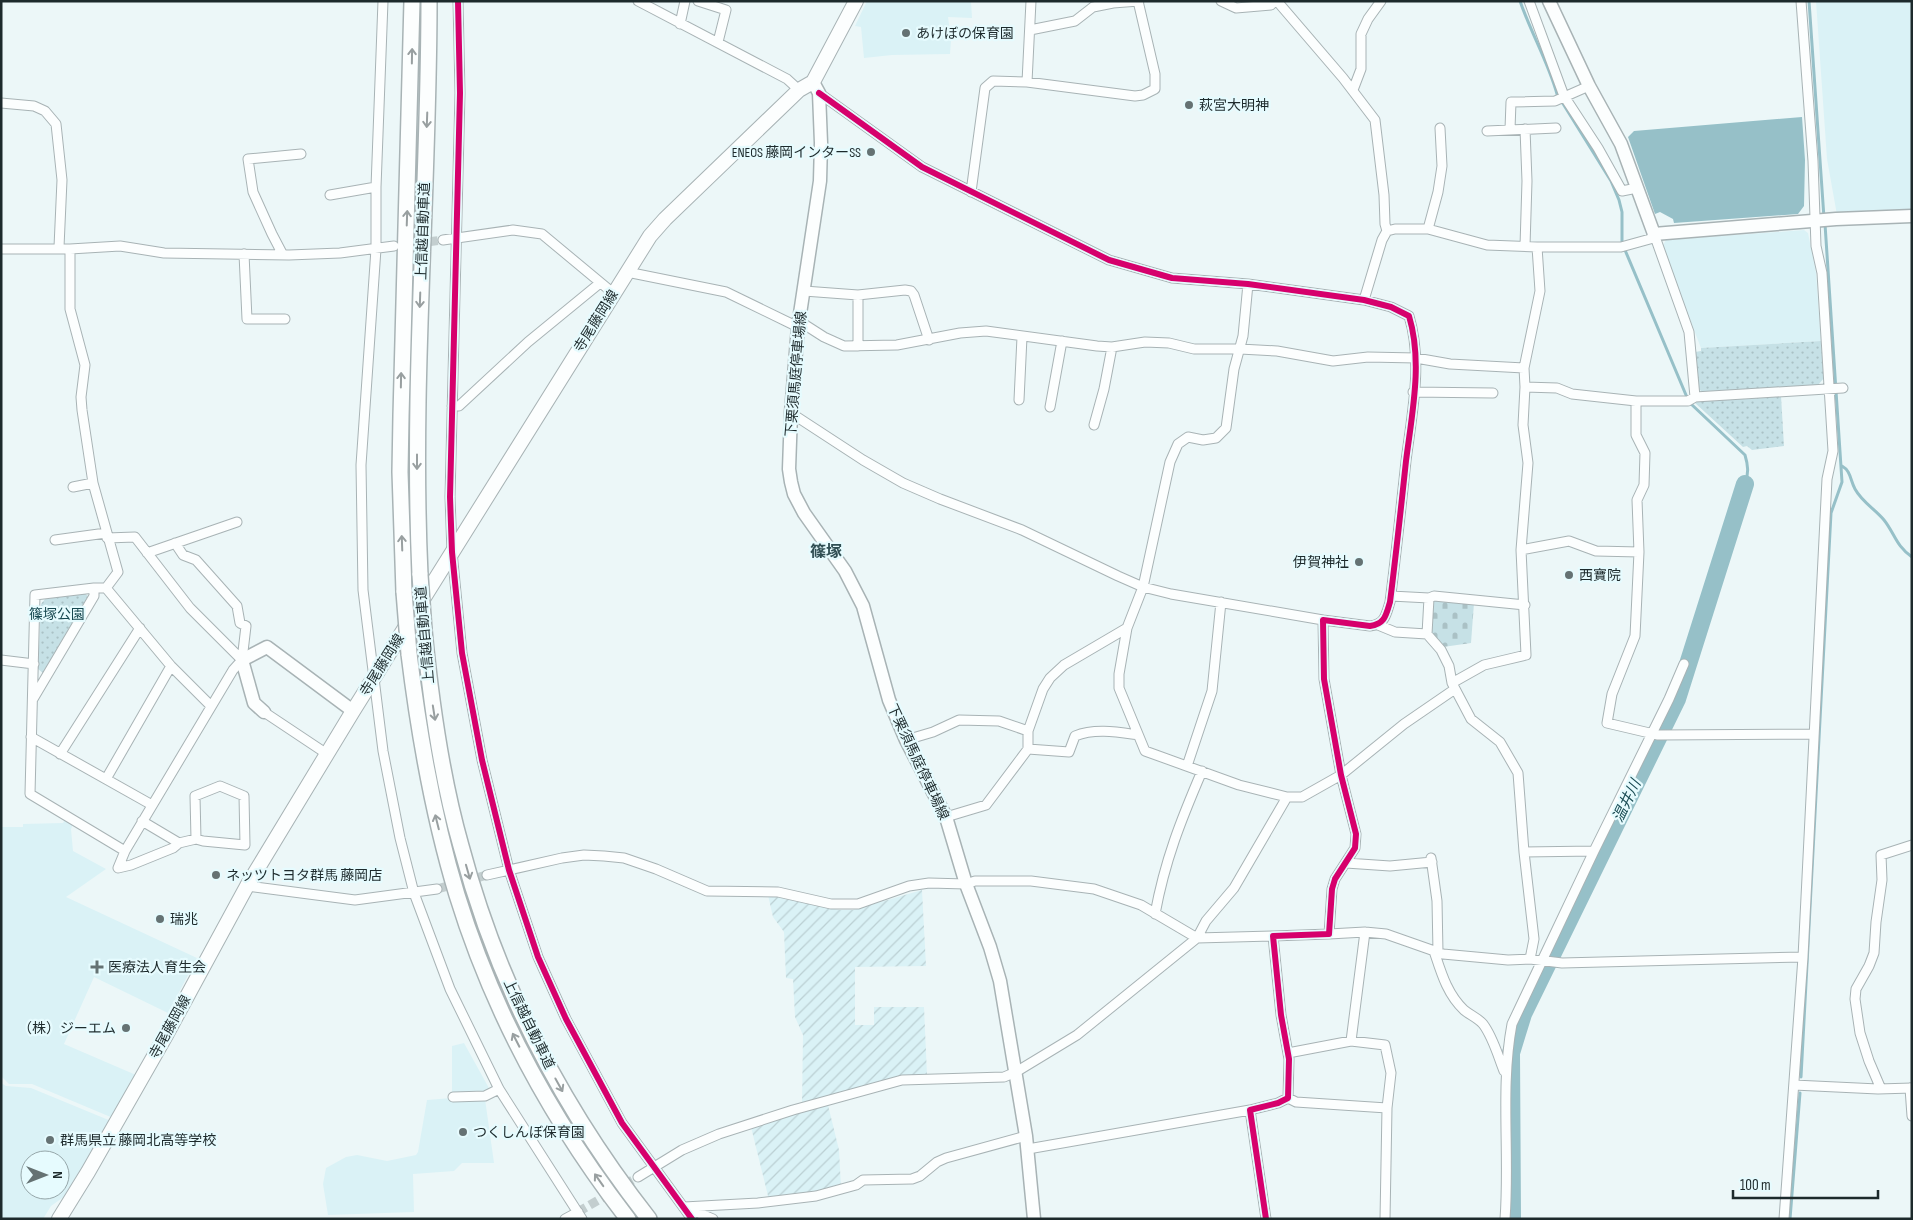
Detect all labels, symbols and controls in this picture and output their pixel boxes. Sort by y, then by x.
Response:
place label: あけぼの保育園 [916,25,1014,42]
marker: あけぼの保育園 [900,27,912,39]
one-way arrow [407,48,417,64]
place label: 萩宮大明神 [1199,97,1269,114]
marker: 萩宮大明神 [1183,99,1195,111]
one-way arrow [422,112,432,128]
place label: ENEOS 藤岡インターSS [732,144,861,161]
marker: ENEOS 藤岡インターSS [865,146,877,158]
street label: 上信越自動車道 [413,182,433,280]
one-way arrow [402,210,412,226]
street label: 寺尾藤岡線 [570,287,622,355]
one-way arrow [416,292,425,308]
street label: 下栗須馬庭停車場線 [782,310,810,438]
one-way arrow [396,373,406,389]
one-way arrow [412,454,422,470]
one-way arrow [397,535,406,551]
district label: 篠塚 [810,543,842,562]
place label: 伊賀神社 [1293,554,1349,571]
marker: 伊賀神社 [1353,556,1365,568]
place label: 西寶院 [1579,567,1621,584]
marker: 西寶院 [1563,569,1575,581]
street label: 上信越自動車道 [412,585,438,685]
park label: 篠塚公園 [29,606,85,623]
street label: 寺尾藤岡線 [356,631,408,699]
street label: 下栗須馬庭停車場線 [884,701,952,823]
one-way arrow [429,705,439,721]
water label: 温井川 [1609,775,1646,825]
one-way arrow [432,814,441,830]
one-way arrow [464,863,473,879]
place label: ネッツトヨタ群馬 藤岡店 [226,867,382,884]
marker: ネッツトヨタ群馬 藤岡店 [210,869,222,881]
place label: 瑞兆 [170,911,198,928]
marker: 瑞兆 [154,913,166,925]
place label: 医療法人育生会 [108,959,206,976]
marker: 医療法人育生会 [90,960,104,974]
street label: 上信越自動車道 [500,976,558,1072]
street label: 寺尾藤岡線 [146,992,194,1062]
place label: （株）ジーエム [18,1020,116,1037]
marker: （株）ジーエム [120,1022,132,1034]
one-way arrow [511,1033,520,1048]
one-way arrow [554,1078,564,1092]
place label: つくしんぼ保育園 [473,1124,585,1141]
marker: つくしんぼ保育園 [457,1126,469,1138]
place label: 群馬県立 藤岡北高等学校 [60,1132,216,1149]
marker: 群馬県立 藤岡北高等学校 [44,1134,56,1146]
north arrow [20,1150,70,1200]
scale bar [1733,1168,1878,1200]
text: N [49,1171,66,1179]
one-way arrow [594,1173,604,1187]
text: 100 m [1740,1176,1771,1195]

